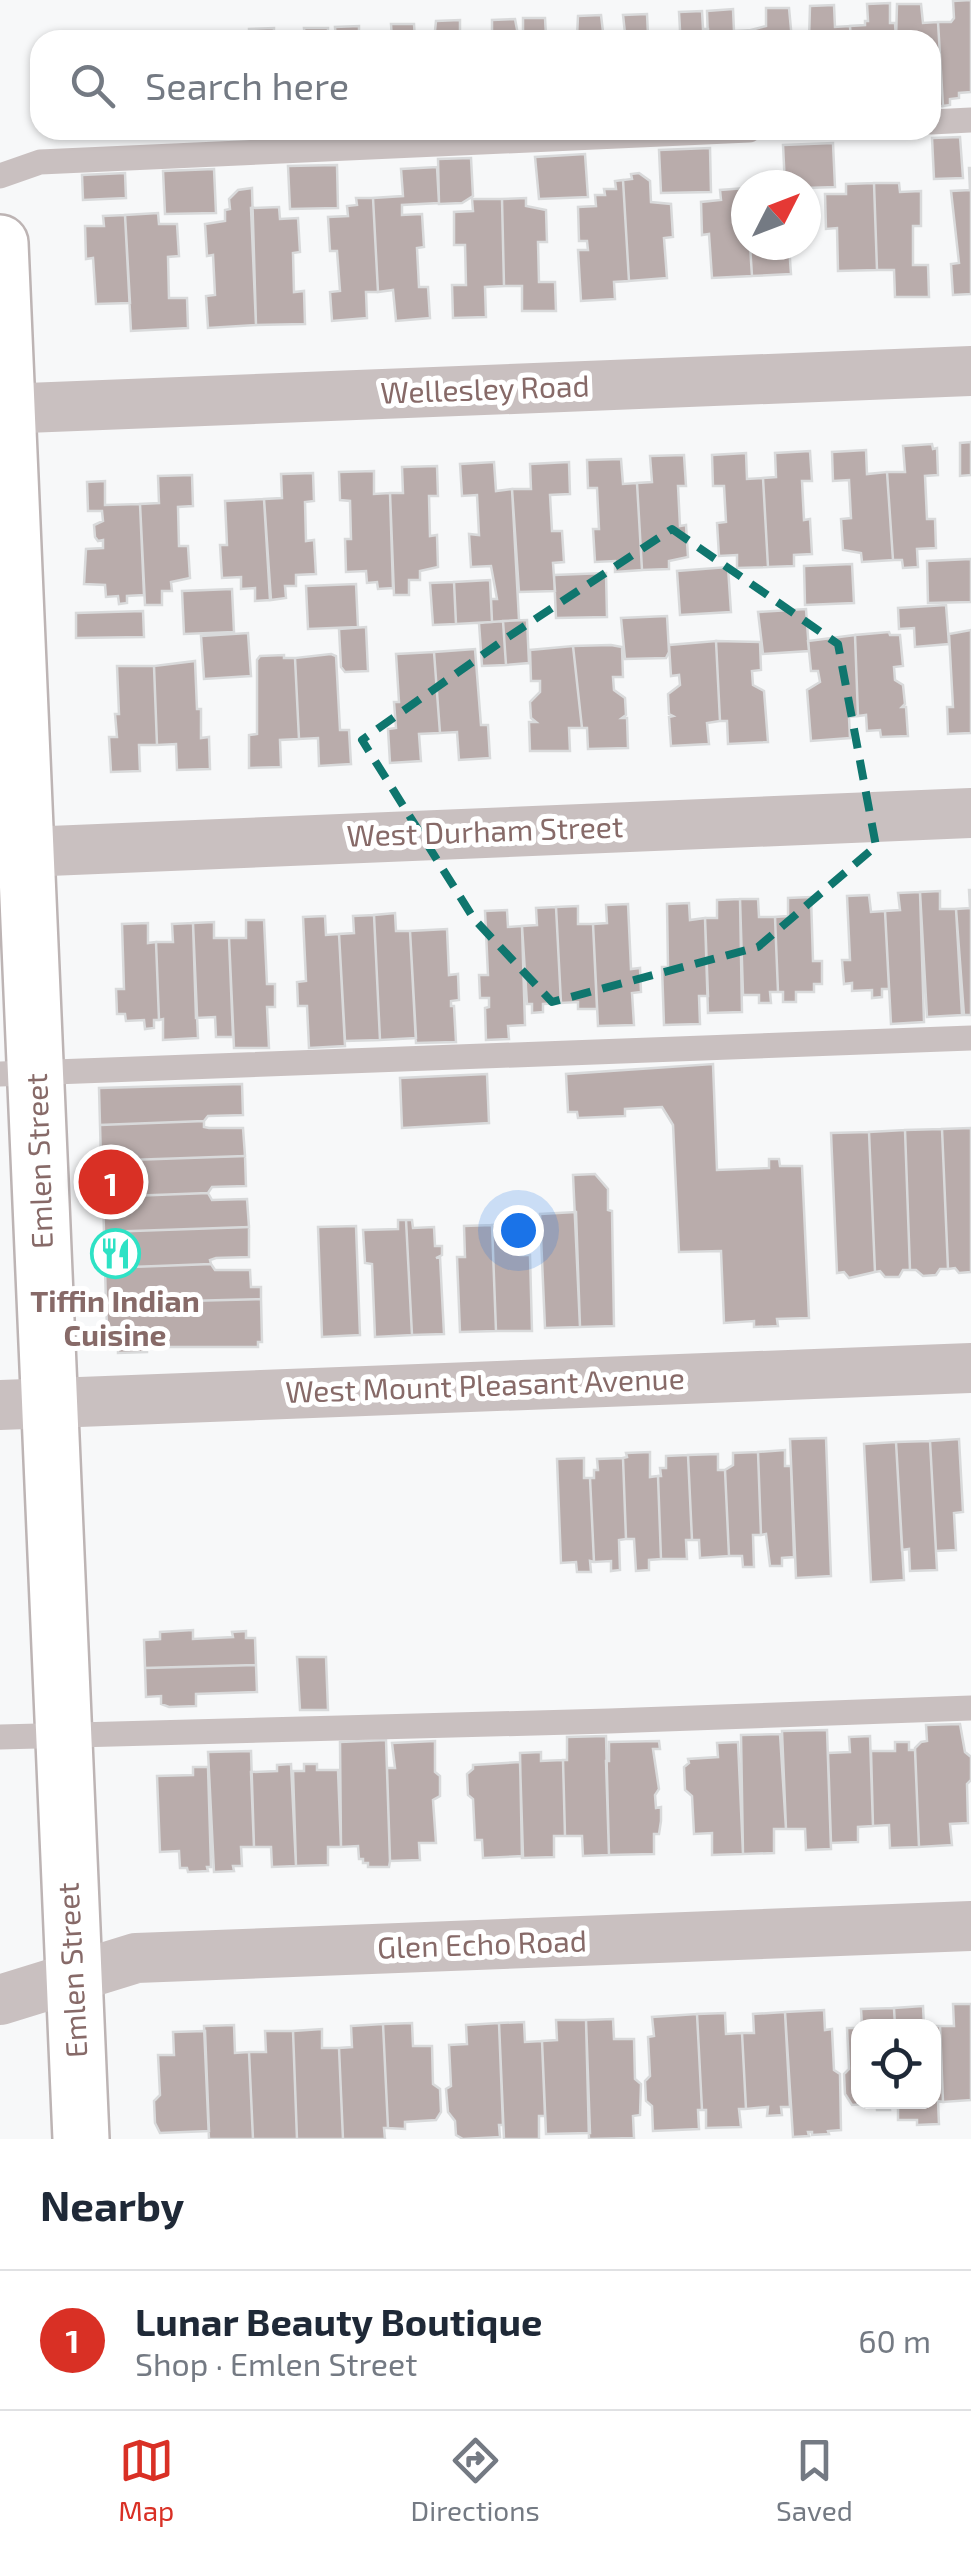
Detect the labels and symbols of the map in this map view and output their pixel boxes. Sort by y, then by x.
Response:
north arrow [731,170,821,260]
street label: Wellesley Road [380,366,590,410]
street label: West Durham Street [346,807,624,853]
street label: Emlen Street [17,1073,59,1249]
pin: 1 [78,1144,144,1220]
your location [493,1205,544,1256]
restaurant icon: Tiffin Indian Cuisine [89,1227,141,1279]
place label: Tiffin Indian Cuisine [30,1282,200,1352]
street label: West Mount Pleasant Avenue [285,1359,685,1409]
street label: Emlen Street [48,1881,94,2059]
street label: Glen Echo Road [377,1921,587,1965]

